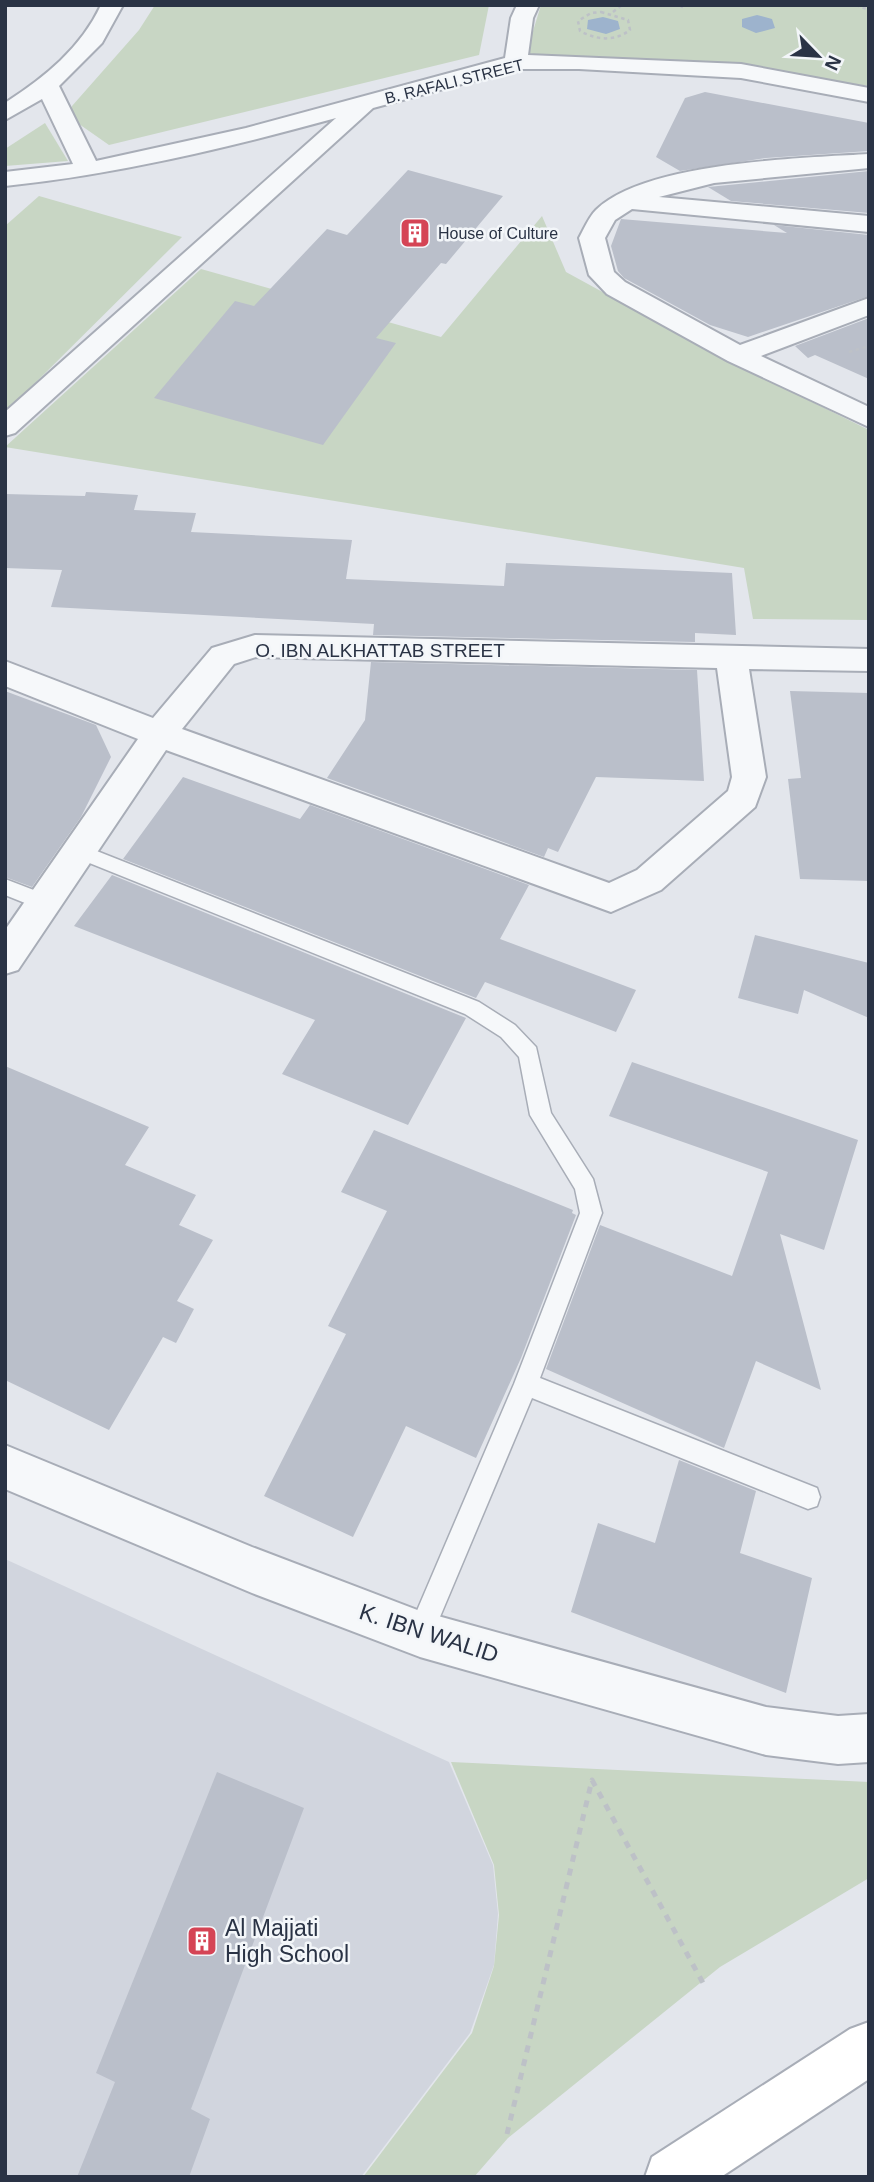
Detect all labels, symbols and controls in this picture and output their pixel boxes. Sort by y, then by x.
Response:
north arrow [783,21,853,91]
text: N [821,52,845,74]
street label: B. RAFALI STREET [383,56,525,107]
building icon: House of Culture [398,216,432,250]
place label: House of Culture [438,225,558,242]
street label: O. IBN ALKHATTAB STREET [255,640,505,661]
street label: K. IBN WALID [356,1598,502,1668]
place label: Al Majjati High School [225,1915,349,1967]
building icon: Al Majjati High School [185,1924,219,1958]

